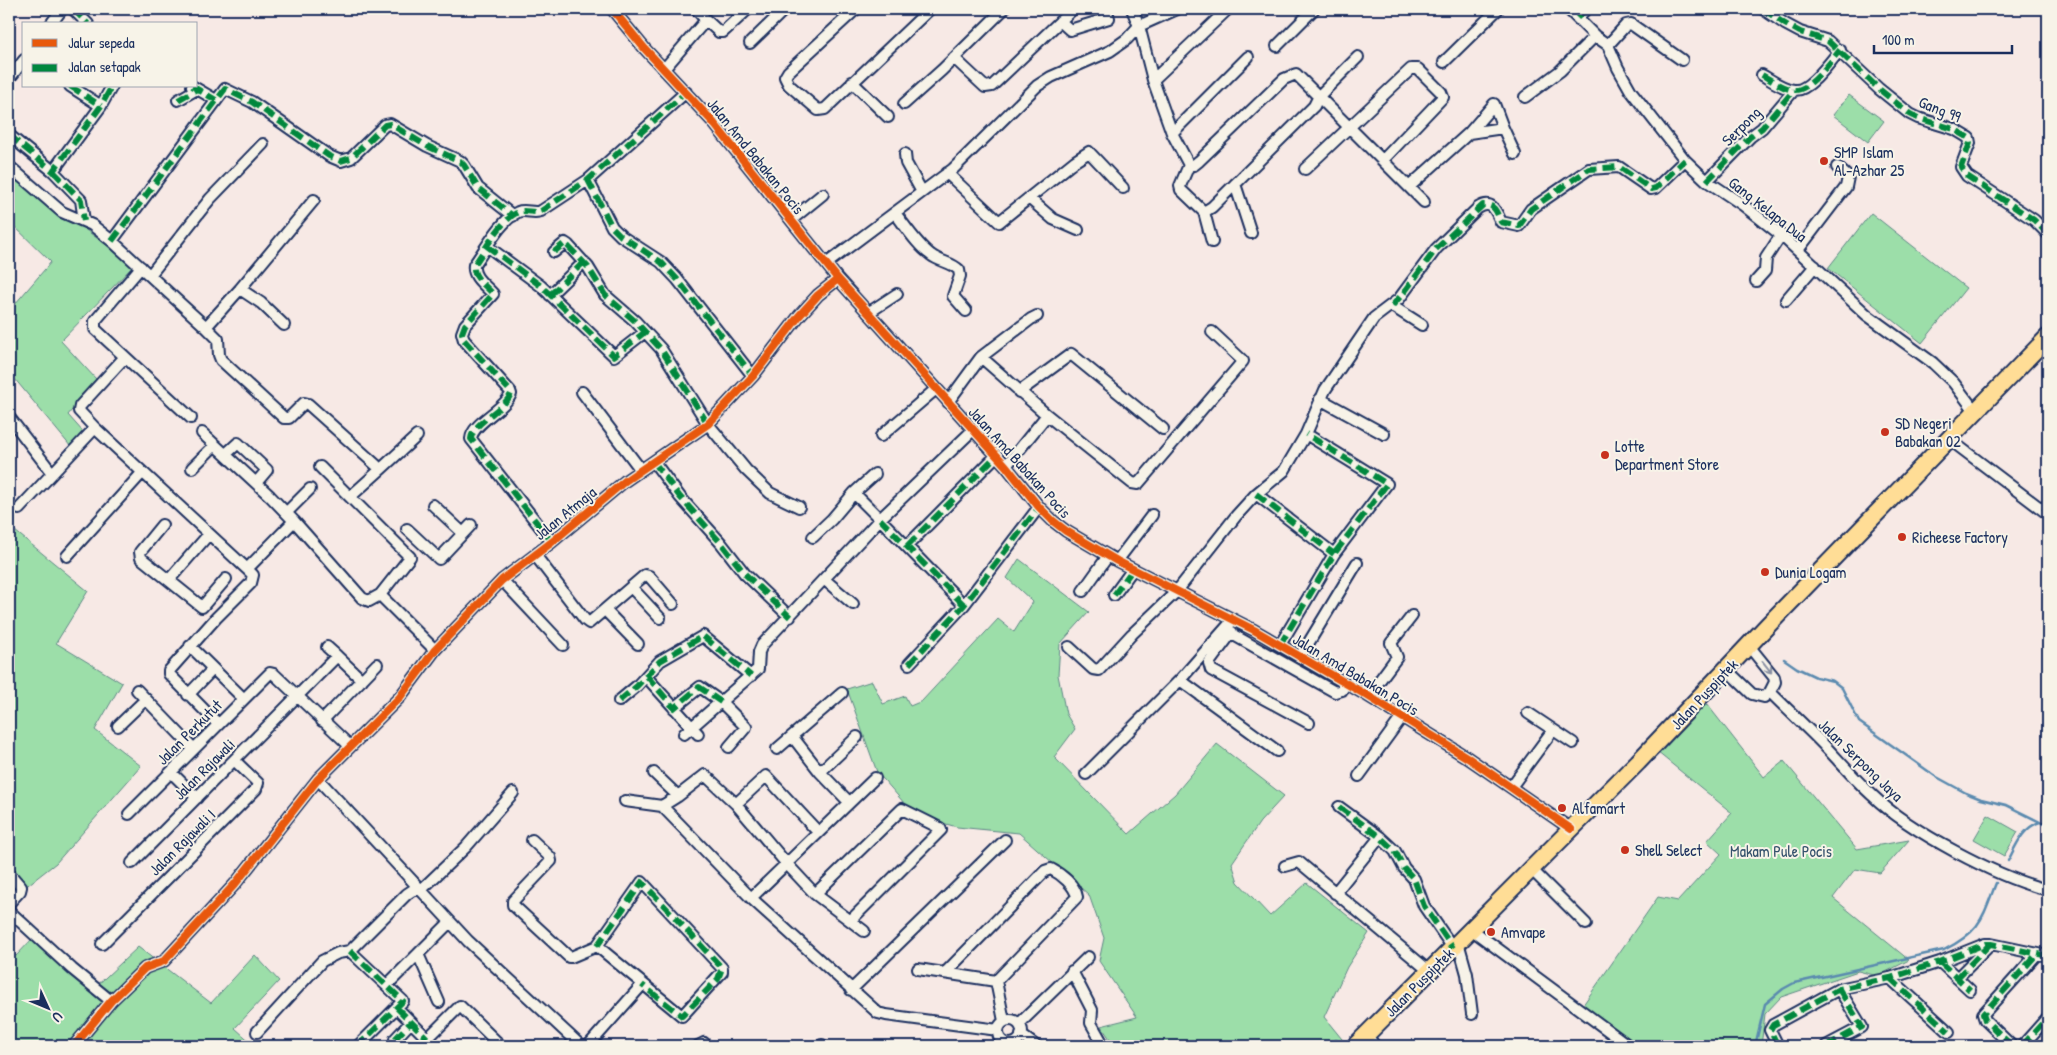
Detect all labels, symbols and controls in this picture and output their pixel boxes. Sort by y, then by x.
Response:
legend [22,22,198,88]
scale bar [1874,22,2012,54]
text: 100 m [1882,29,1915,50]
text: Jalur sepeda [68,32,135,53]
text: Jalan setapak [68,56,141,77]
street label: Gang 99 [1916,91,1965,127]
street label: Jalan Amd Babakan Pocis [702,93,810,219]
street label: Serpong [1716,101,1766,151]
place label: SMP Islam Al-Azhar 25 [1834,141,1905,181]
marker: SMP Islam Al-Azhar 25 [1818,155,1830,167]
street label: Gang Kelapa Dua [1724,171,1812,247]
street label: Jalan Amd Babakan Pocis [964,401,1076,523]
place label: SD Negeri Babakan 02 [1895,412,1961,452]
marker: SD Negeri Babakan 02 [1879,426,1891,438]
place label: Lotte Department Store [1615,435,1720,475]
marker: Lotte Department Store [1599,449,1611,461]
street label: Jalan Atmaja [529,481,601,545]
place label: Richeese Factory [1912,526,2008,548]
marker: Richeese Factory [1896,531,1908,543]
place label: Dunia Logam [1775,561,1847,583]
marker: Dunia Logam [1759,566,1771,578]
street label: Jalan Amd Babakan Pocis [1289,628,1423,720]
street label: Jalan Puspiptek [1665,653,1743,734]
one-way arrow [1762,661,1773,674]
street label: Jalan Perkutut [151,694,227,770]
street label: Jalan Serpong Jaya [1814,714,1908,806]
street label: Jalan Rajawali [168,733,240,805]
place label: Alfamart [1572,797,1625,819]
marker: Alfamart [1556,802,1568,814]
street label: Jalan Rajawali I [144,804,220,880]
place label: Shell Select [1635,839,1703,861]
park label: Makam Pule Pocis [1730,840,1832,862]
marker: Shell Select [1619,844,1631,856]
place label: Amvape [1501,921,1546,943]
marker: Amvape [1485,926,1497,938]
street label: Jalan Puspiptek [1380,942,1459,1021]
north arrow [22,982,72,1032]
text: U [48,1008,67,1027]

